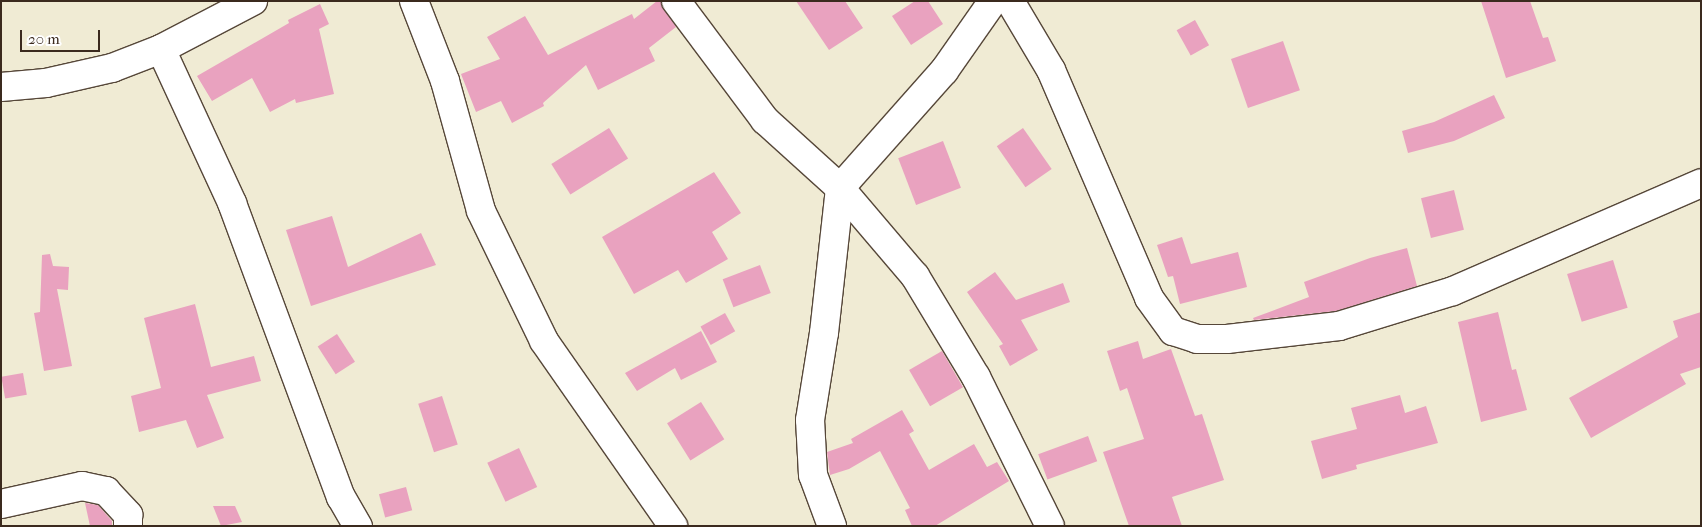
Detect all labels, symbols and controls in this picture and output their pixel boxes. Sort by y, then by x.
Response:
scale bar [22,20,102,52]
text: 20 m [28,30,60,48]

